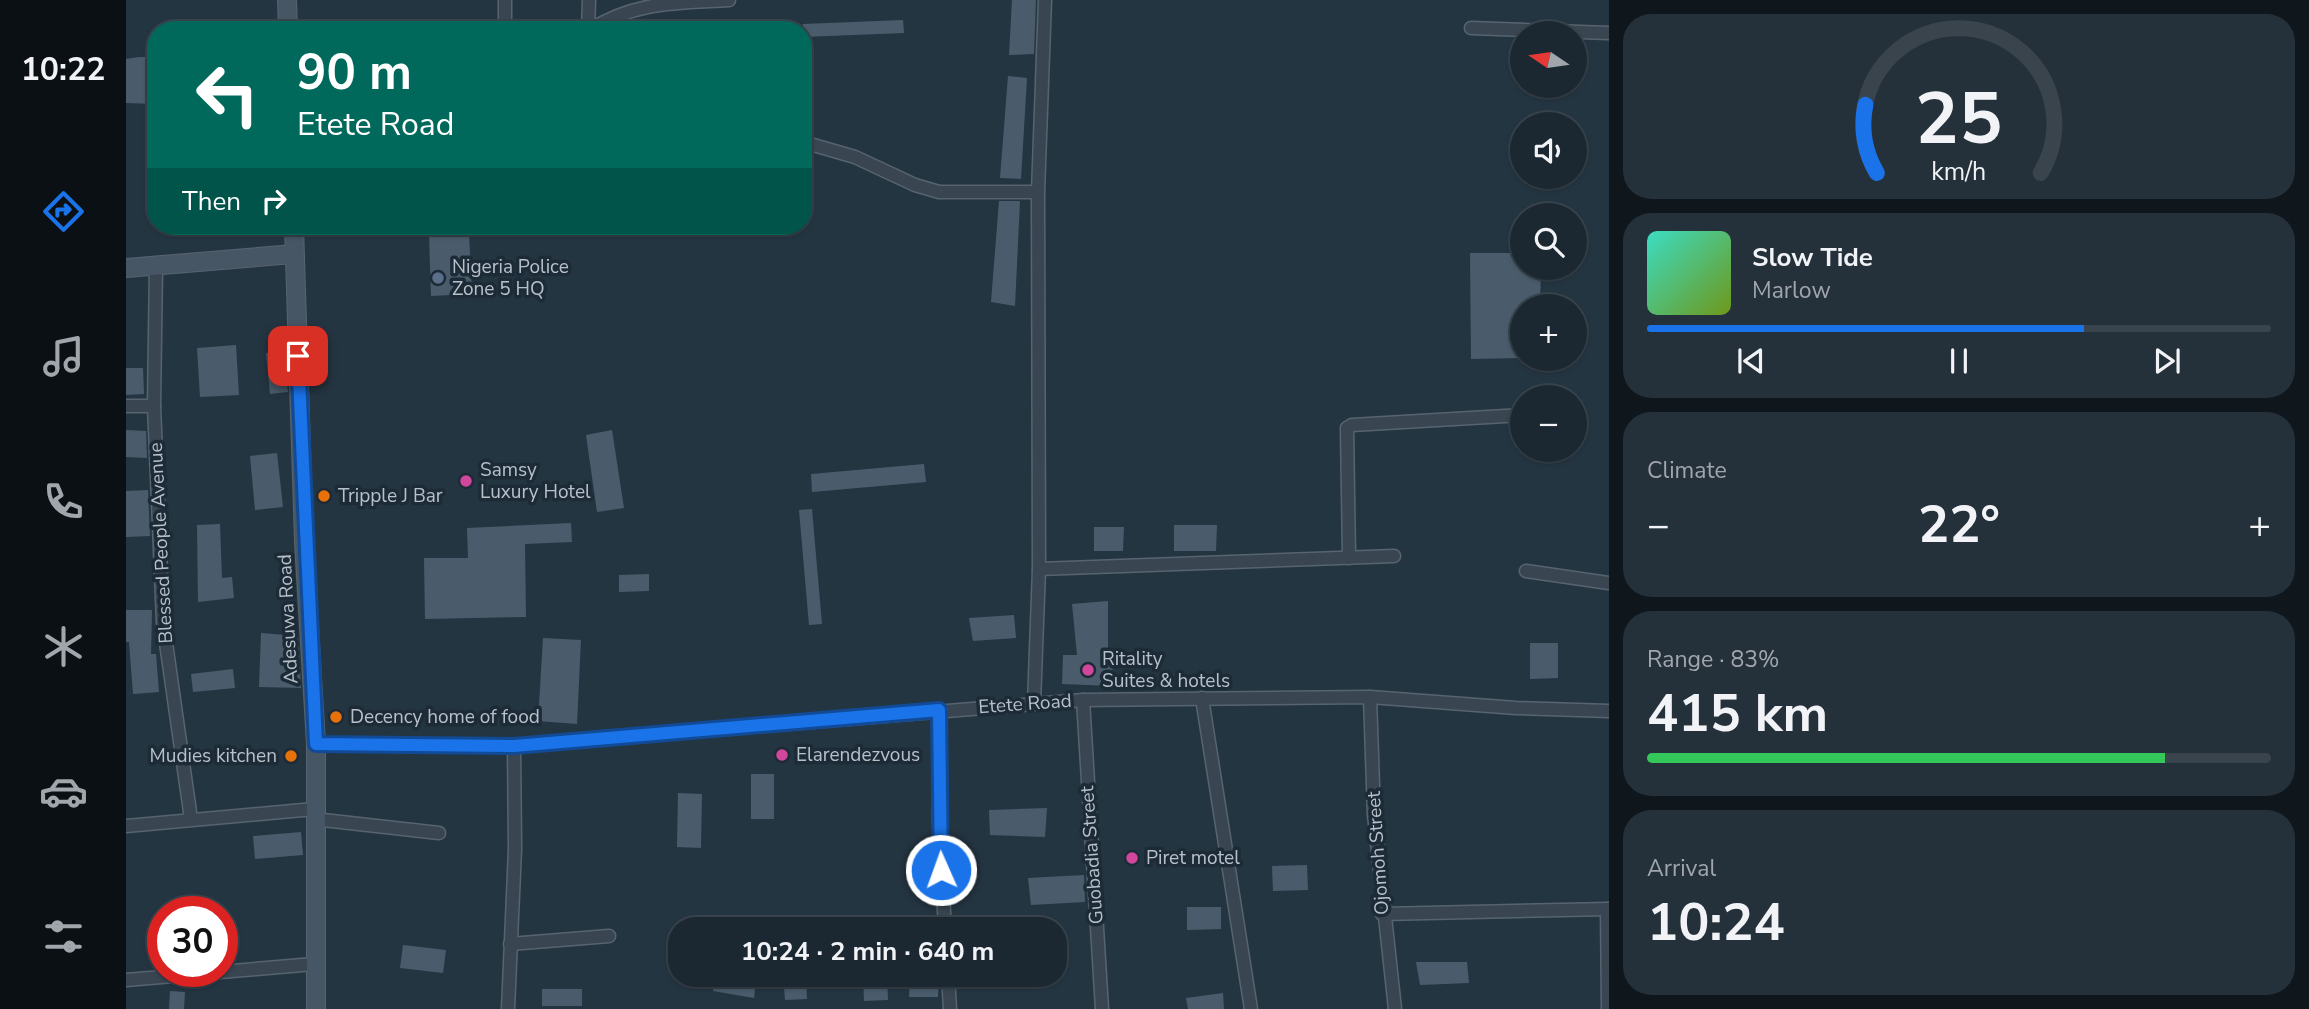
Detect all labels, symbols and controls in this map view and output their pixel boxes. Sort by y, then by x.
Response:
north arrow [1510,21,1587,98]
map controls [1510,21,1587,462]
text: 90 m [297,39,412,106]
text: 10:22 [21,48,105,91]
icon: left [182,49,273,140]
text: 25 [1915,69,2003,169]
text: Etete Road [297,103,454,146]
button: sound [1510,112,1587,189]
text: km/h [1931,154,1987,188]
icon: right [255,182,293,220]
text: Then [182,184,241,219]
icon: directions [39,187,88,236]
button: search [1510,203,1587,280]
text: Slow Tide [1752,240,1873,275]
place label: Nigeria Police Zone 5 HQ [452,254,569,302]
marker: Nigeria Police Zone 5 HQ [430,270,446,286]
text: Marlow [1752,275,1831,306]
button: + [1510,294,1587,371]
pin [268,326,328,386]
icon: music [39,332,88,381]
icon: arrive [279,337,317,375]
icon: previous [1732,342,1770,380]
icon: pause [1940,342,1978,380]
icon: next [2148,342,2186,380]
button: − [1510,385,1587,462]
street label: Blessed People Avenue [143,442,179,644]
text: Climate [1647,455,1727,486]
place label: Samsy Luxury Hotel [480,457,591,505]
marker: Samsy Luxury Hotel [458,473,474,489]
icon: phone [39,477,88,526]
place label: Tripple J Bar [338,483,443,509]
marker: Tripple J Bar [316,488,332,504]
text: 22° [1918,489,2000,560]
text: − [1647,500,1670,551]
text: + [2248,500,2271,551]
street label: Adesuwa Road [272,554,304,684]
icon: climate [39,622,88,671]
text: Range · 83% [1647,644,1779,675]
place label: Ritality Suites & hotels [1102,646,1230,694]
marker: Ritality Suites & hotels [1080,662,1096,678]
text: 415 km [1647,678,1828,749]
street label: Etete Road [978,688,1072,720]
place label: Decency home of food [350,704,540,730]
marker: Decency home of food [328,709,344,725]
place label: Elarendezvous [796,742,920,768]
place label: Mudies kitchen [150,743,277,769]
marker: Elarendezvous [774,747,790,763]
marker: Mudies kitchen [283,748,299,764]
icon: car [39,767,88,816]
street label: Guobadia Street [1074,785,1110,925]
street label: Ojomoh Street [1361,790,1395,916]
position arrow [904,833,978,907]
place label: Piret motel [1146,845,1240,871]
marker: Piret motel [1124,850,1140,866]
text: Arrival [1647,853,1716,884]
text: 10:24 [1647,887,1785,958]
speed limit sign: 30 [147,896,238,987]
icon: filters [39,912,88,961]
text: 10:24 · 2 min · 640 m [741,934,994,969]

